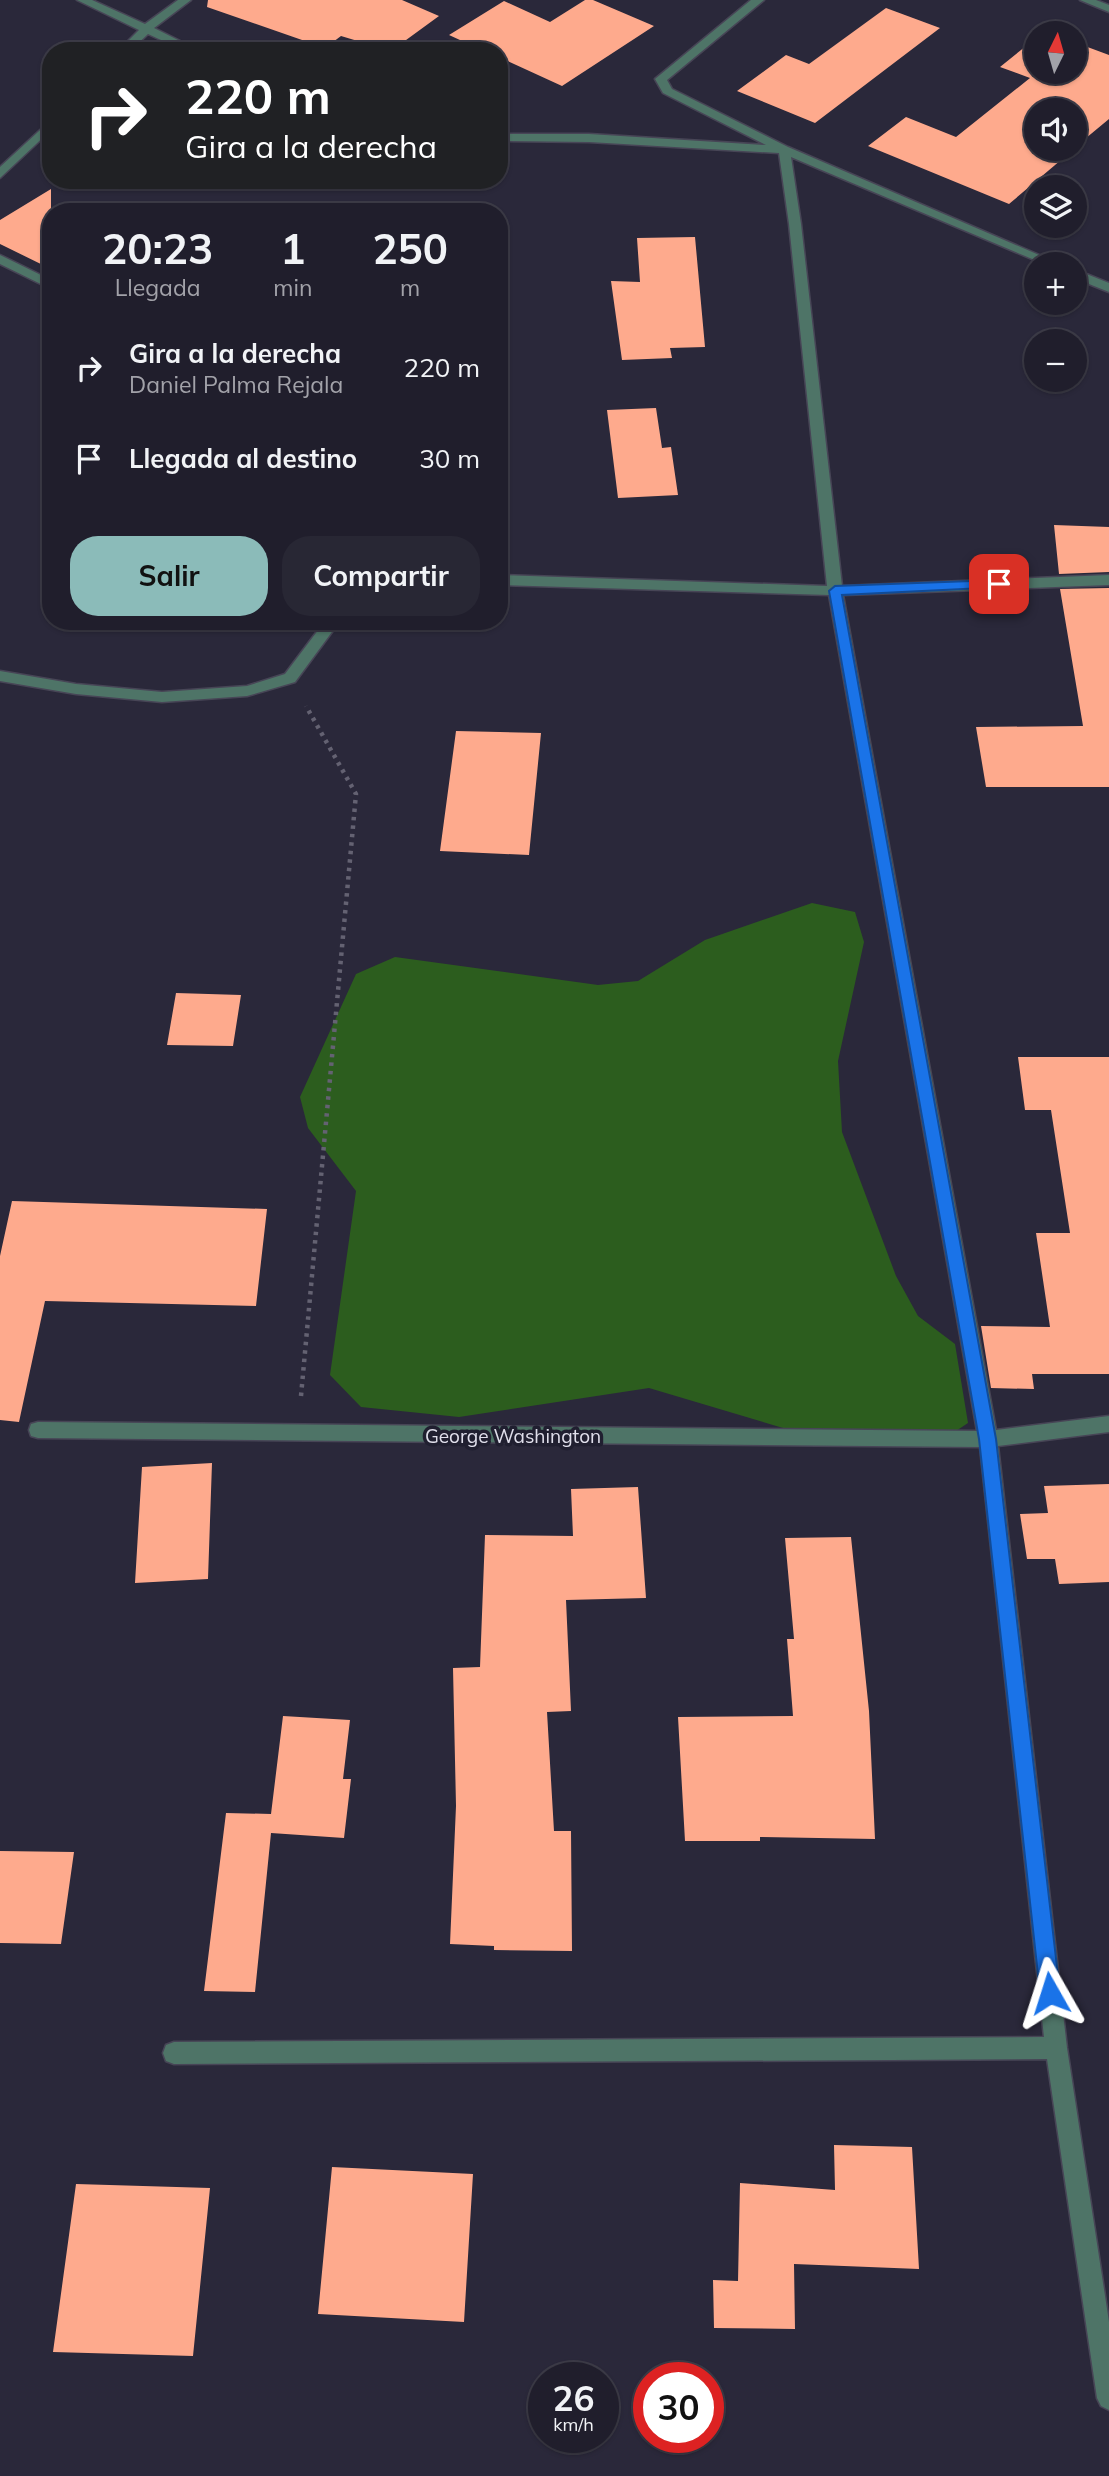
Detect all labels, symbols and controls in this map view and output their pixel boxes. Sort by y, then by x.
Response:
north arrow [1024,21,1087,84]
map controls [1024,21,1087,392]
text: 220 m [185,65,331,126]
icon: right [70,70,161,161]
button: sound [1024,98,1087,161]
text: Gira a la derecha [185,126,437,166]
button: layers [1024,175,1087,238]
text: 20:23 [102,222,213,275]
text: 1 [280,222,305,275]
text: 250 [372,222,448,275]
button: + [1024,252,1087,315]
text: Llegada [115,273,201,302]
text: min [273,273,312,302]
text: m [400,273,420,302]
button: − [1024,329,1087,392]
text: Gira a la derecha [129,337,341,370]
icon: right [70,349,108,387]
text: 220 m [404,351,480,384]
text: Daniel Palma Rejala [129,370,343,399]
icon: arrive [70,440,108,478]
text: Llegada al destino [129,442,357,475]
text: 30 m [419,442,480,475]
button: Salir [70,536,268,616]
button: Compartir [282,536,480,616]
pin [969,554,1029,614]
icon: arrive [980,565,1018,603]
street label: George Washington [425,1424,601,1448]
position arrow [1013,1956,1087,2030]
speed limit sign: 30 [633,2362,724,2453]
text: 26 [552,2376,595,2420]
text: km/h [553,2413,594,2436]

